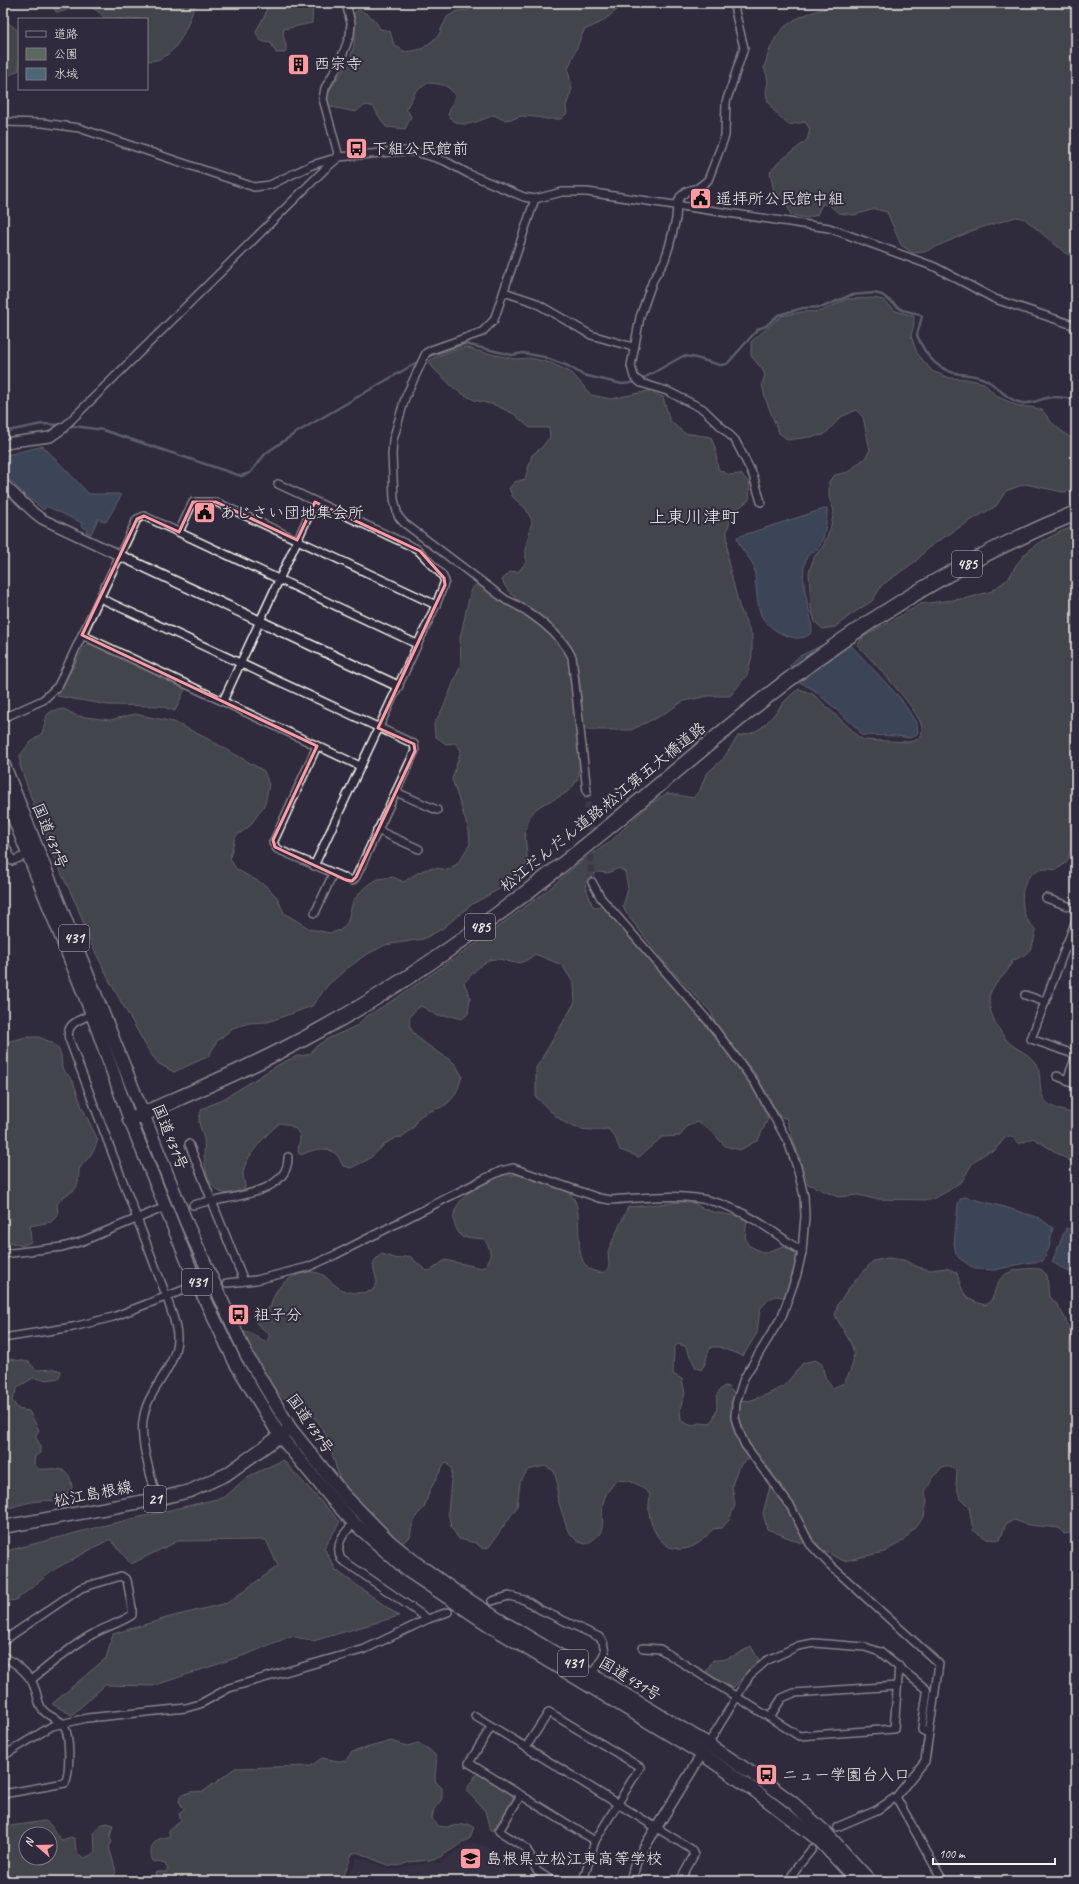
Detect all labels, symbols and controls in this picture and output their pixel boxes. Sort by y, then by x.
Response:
legend [18,18,148,90]
text: 道路 [54,26,78,42]
text: 公園 [54,46,78,62]
building icon: 西宗寺 [285,51,311,77]
place label: 西宗寺 [314,54,362,74]
text: 水域 [54,66,78,82]
bus stop icon: 下組公民館前 [344,136,370,162]
place label: 下組公民館前 [372,139,468,159]
public building icon: 遥拝所公民館中組 [687,186,713,212]
place label: 遥拝所公民館中組 [716,189,844,209]
public building icon: あじさい団地集会所 [191,500,217,526]
place label: あじさい団地集会所 [220,503,364,523]
district label: 上東川津町 [649,506,739,528]
road number: 485 [952,551,982,577]
street label: 松江だんだん道路;松江第五大橋道路 [496,718,710,896]
street label: 国道431号 [28,800,72,872]
road number: 485 [465,914,495,940]
road number: 431 [59,925,89,951]
street label: 国道431号 [148,1101,192,1173]
road number: 431 [182,1269,212,1295]
bus stop icon: 祖子分 [225,1302,251,1328]
place label: 祖子分 [254,1305,302,1325]
street label: 国道431号 [282,1390,338,1458]
street label: 松江島根線 [52,1477,134,1511]
road number: 21 [144,1486,166,1512]
road number: 431 [558,1650,588,1676]
street label: 国道431号 [595,1653,665,1705]
bus stop icon: ニュー学園台入口 [754,1762,780,1788]
place label: ニュー学園台入口 [782,1765,910,1785]
north arrow [18,1826,58,1866]
text: N [21,1835,37,1848]
scale bar [933,1840,1055,1866]
school or university icon: 島根県立松江東高等学校 [458,1846,484,1872]
text: 100 m [939,1846,966,1862]
place label: 島根県立松江東高等学校 [486,1849,662,1869]

